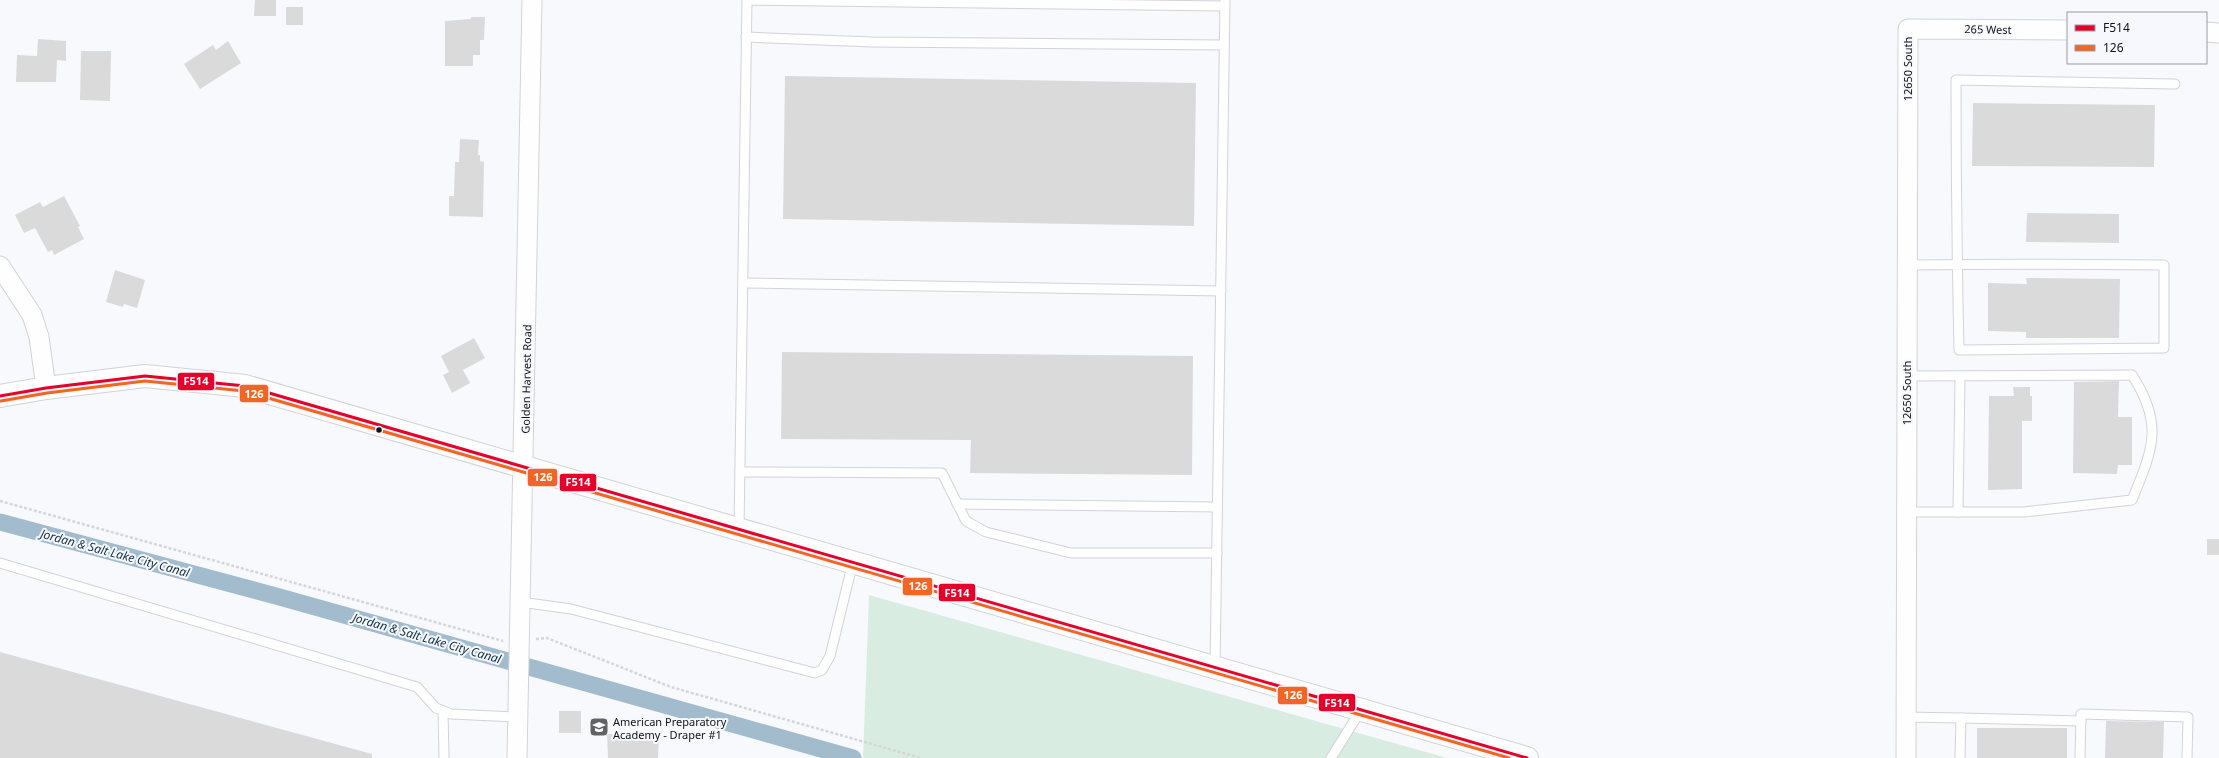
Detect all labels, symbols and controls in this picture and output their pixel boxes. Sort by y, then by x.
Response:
legend [2067,12,2207,64]
text: F514 [2103,19,2130,36]
street label: 265 West [1964,21,2012,37]
street label: 12650 South [1900,37,1915,101]
text: 126 [2103,39,2124,56]
street label: Golden Harvest Road [518,324,534,434]
street label: 12650 South [1899,361,1914,425]
line badge: F514 [177,372,215,391]
text: F514 [184,373,209,388]
line badge: 126 [239,384,269,403]
text: 126 [245,386,263,401]
unlabelled marker [374,425,384,435]
line badge: 126 [527,468,558,487]
text: 126 [534,469,552,484]
line badge: F514 [559,473,597,492]
text: F514 [566,474,591,489]
water label: Jordan & Salt Lake City Canal [37,524,192,581]
line badge: 126 [902,577,933,596]
text: 126 [909,578,927,593]
line badge: F514 [938,583,976,602]
text: F514 [945,585,970,600]
water label: Jordan & Salt Lake City Canal [349,608,504,668]
line badge: 126 [1277,686,1308,705]
text: 126 [1284,687,1302,702]
line badge: F514 [1318,693,1356,712]
text: F514 [1325,695,1350,710]
place label: American Preparatory Academy - Draper #1 [613,714,727,742]
school or university icon: American Preparatory Academy - Draper #1 [588,716,610,738]

